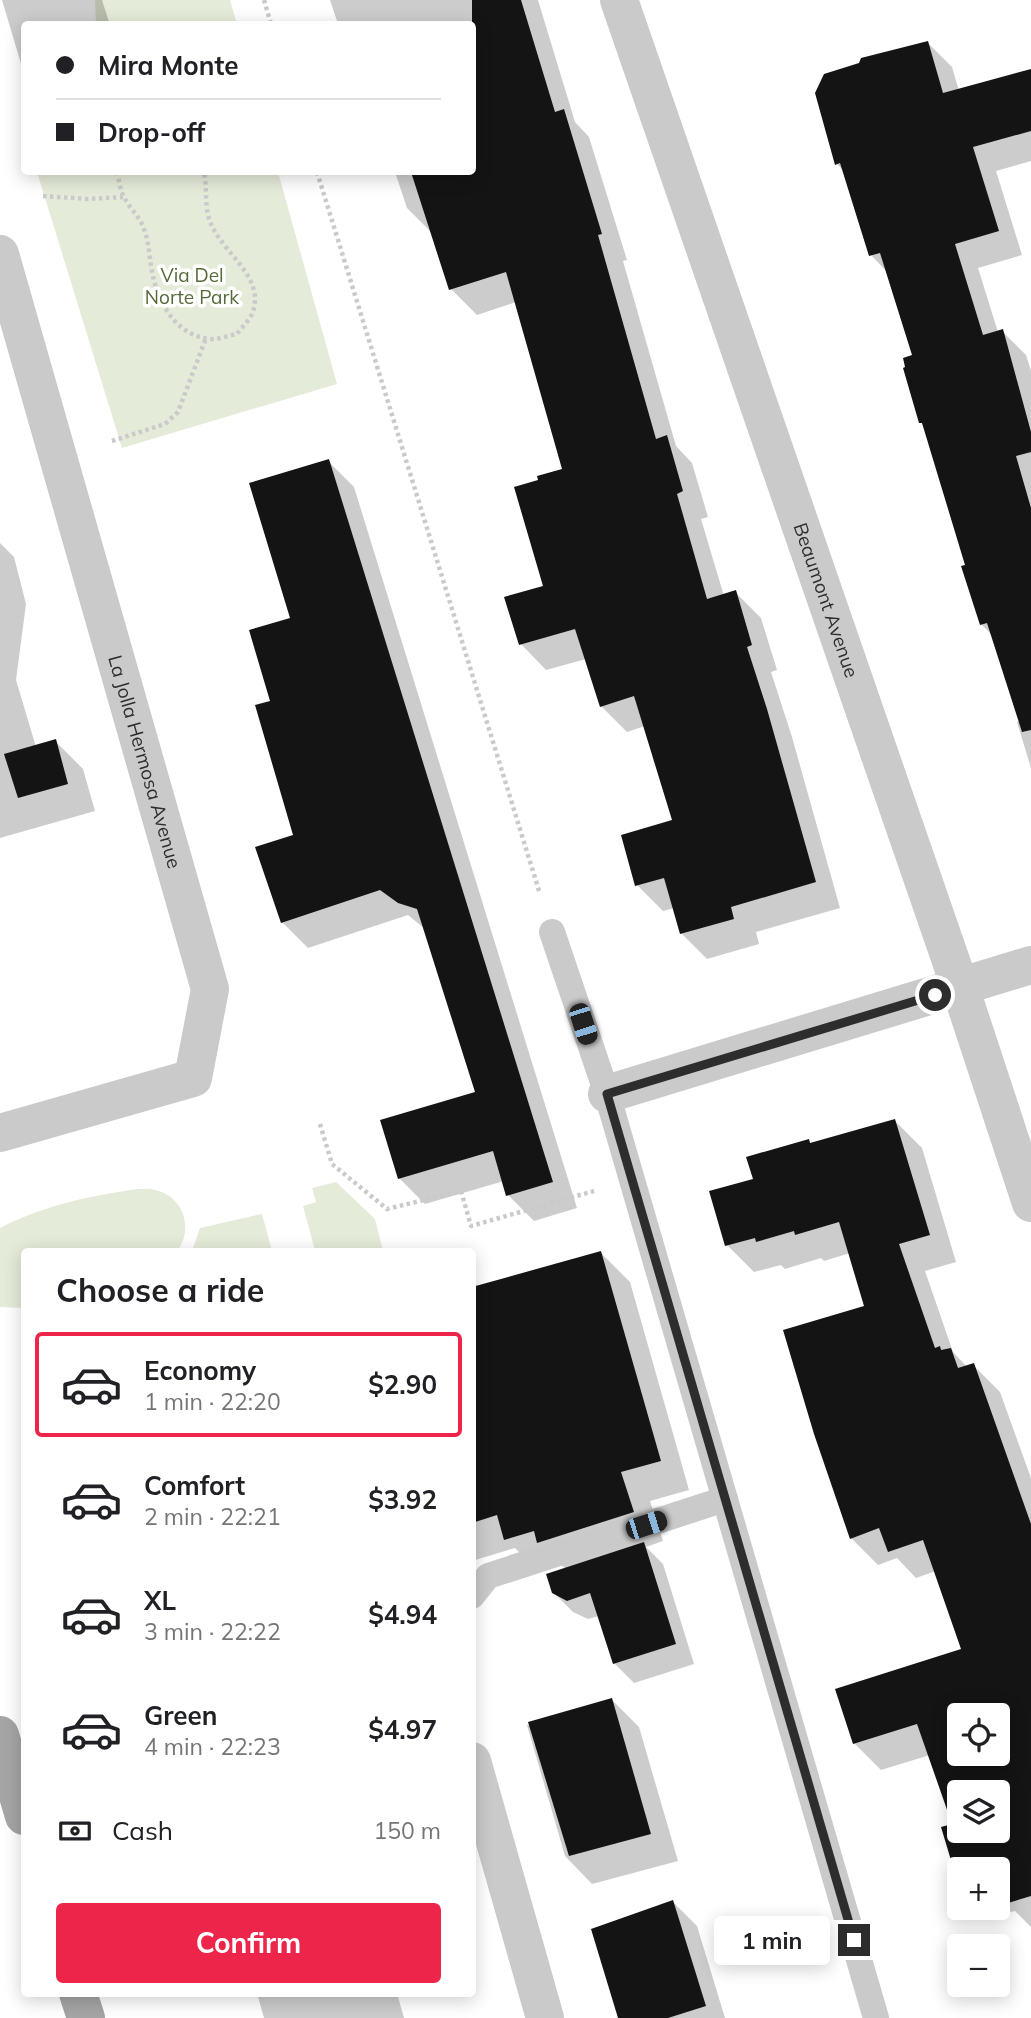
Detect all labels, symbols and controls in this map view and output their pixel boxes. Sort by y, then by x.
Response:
text: Mira Monte [98,49,238,82]
text: Drop-off [98,116,205,149]
park label: Via Del Norte Park [145,263,239,309]
street label: Beaumont Avenue [789,520,864,681]
street label: La Jolla Hermosa Avenue [103,652,187,871]
route start [919,979,951,1011]
car [567,1001,600,1047]
text: Choose a ride [56,1270,264,1310]
icon: car [60,1353,123,1416]
text: Economy [144,1354,256,1387]
text: $2.90 [368,1368,437,1401]
text: 1 min · 22:20 [144,1387,281,1416]
icon: car [60,1468,123,1531]
text: Comfort [144,1469,245,1502]
text: $3.92 [368,1483,437,1516]
text: 2 min · 22:21 [144,1502,281,1531]
car [623,1509,670,1541]
icon: car [60,1583,123,1646]
text: XL [144,1584,176,1617]
text: $4.94 [368,1598,437,1631]
text: 3 min · 22:22 [144,1617,281,1646]
icon: car [60,1698,123,1761]
text: Green [144,1699,217,1732]
map controls [947,1703,1010,1997]
button: locate [947,1703,1010,1766]
text: $4.97 [368,1713,437,1746]
text: 4 min · 22:23 [144,1732,281,1761]
button: layers [947,1780,1010,1843]
icon: cash [56,1812,94,1850]
text: Cash [112,1814,173,1847]
text: 150 m [373,1816,441,1845]
button: + [947,1857,1010,1920]
button: Confirm [56,1903,441,1983]
callout: 1 min [714,1916,830,1965]
route end [838,1924,870,1956]
text: 1 min [742,1926,802,1955]
button: − [947,1934,1010,1997]

